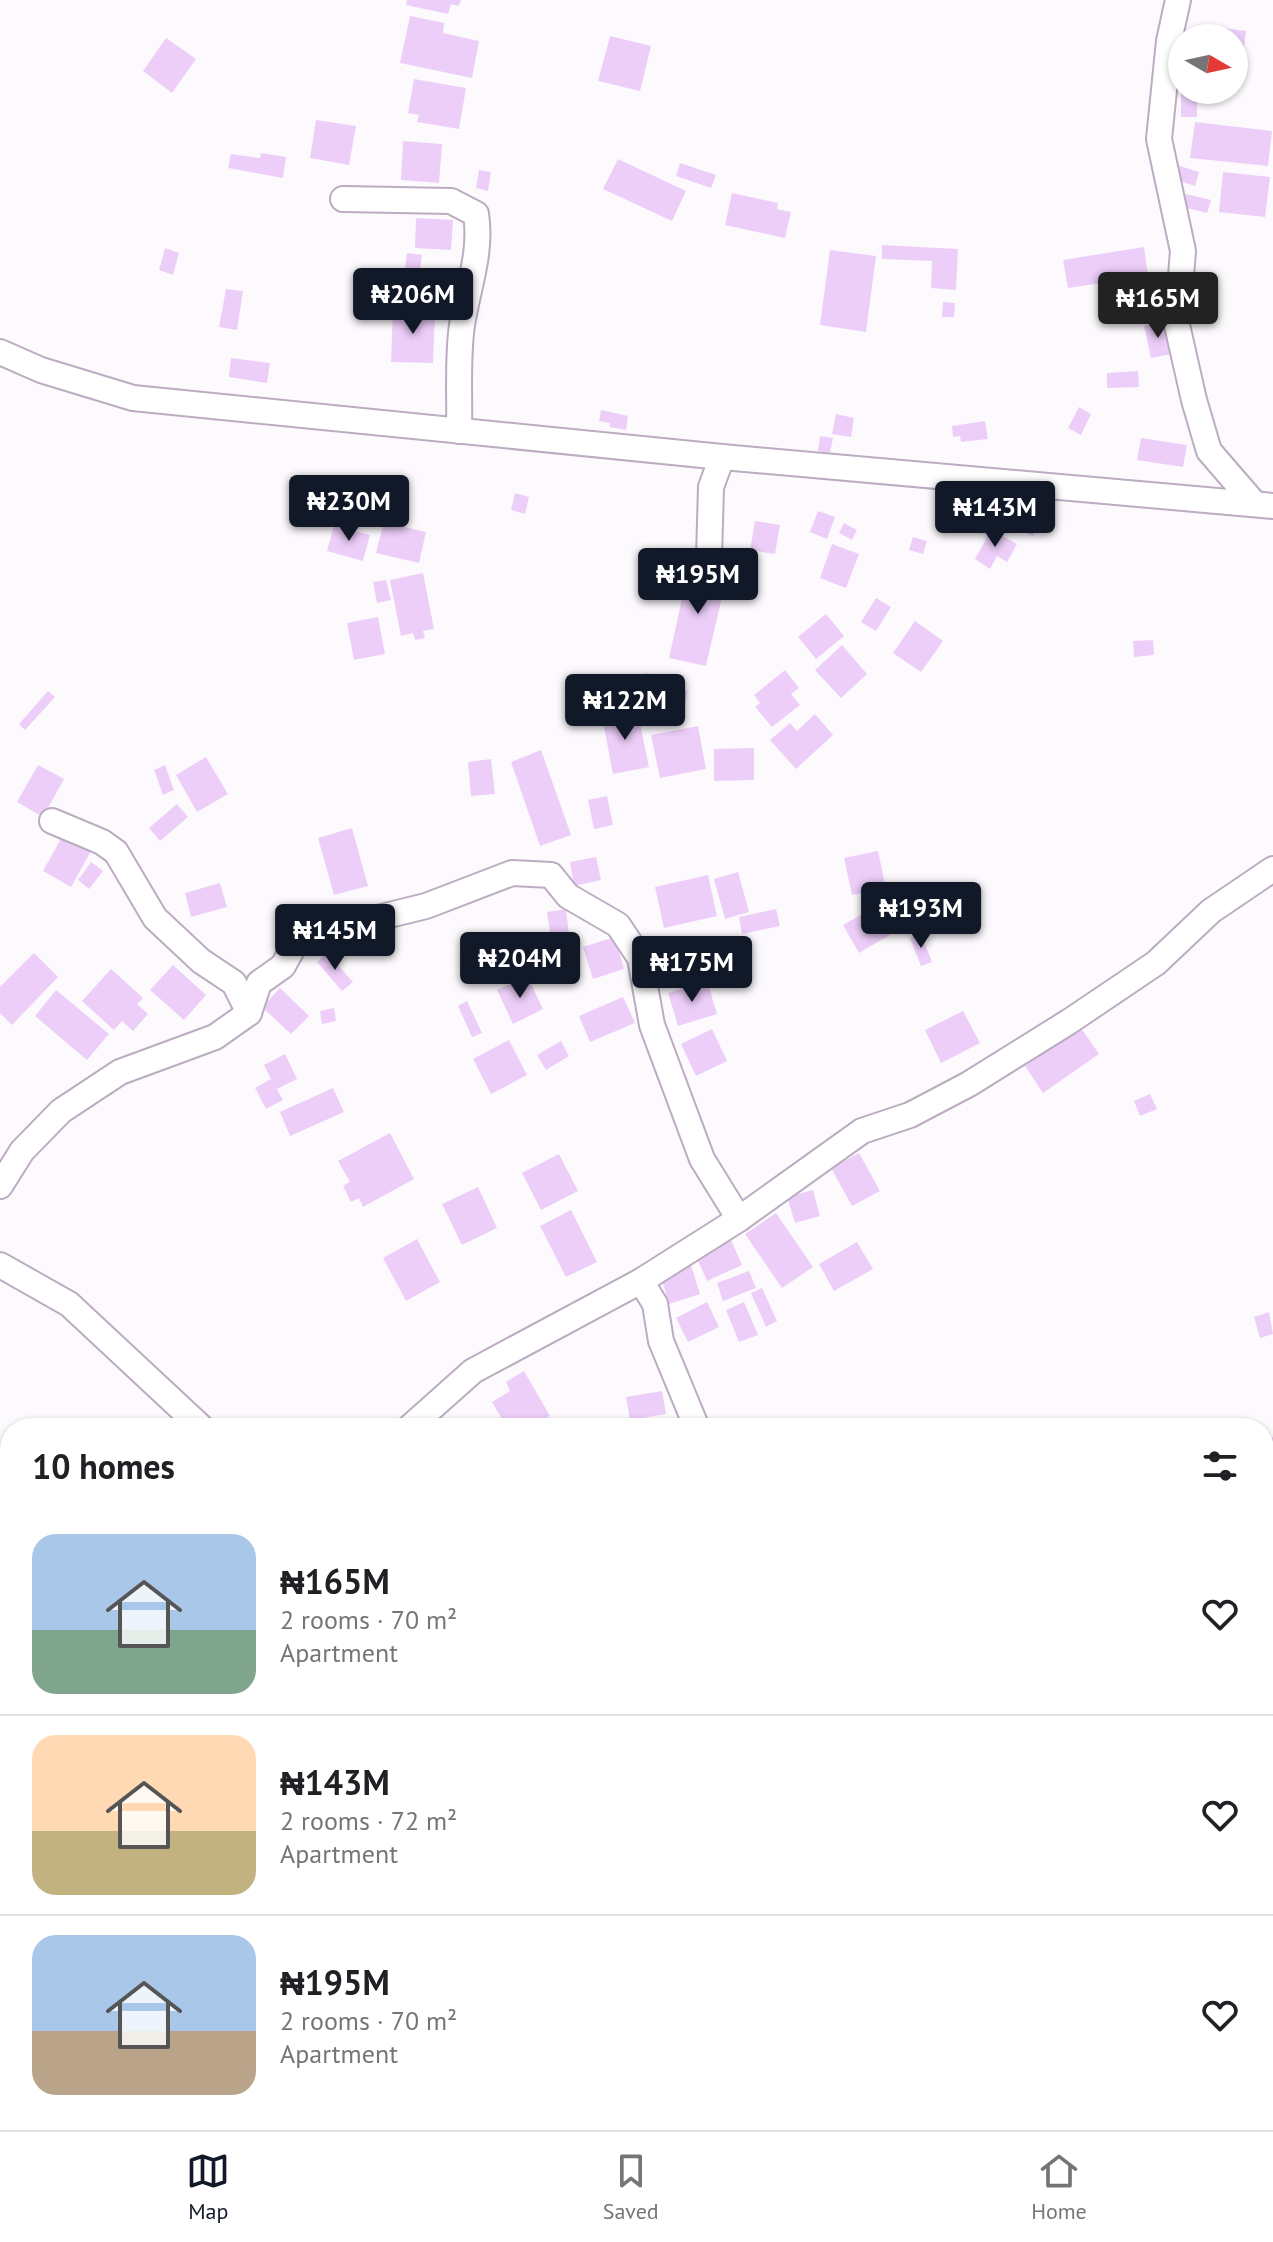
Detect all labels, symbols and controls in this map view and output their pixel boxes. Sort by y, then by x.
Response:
north arrow [1168,24,1248,104]
map controls [1168,24,1248,104]
pin: ₦206M [357,268,469,336]
pin: ₦165M [1102,272,1214,340]
text: ₦206M [371,277,455,310]
text: ₦165M [1116,281,1200,314]
pin: ₦230M [293,475,405,543]
pin: ₦143M [939,481,1051,549]
text: ₦230M [307,484,391,517]
text: ₦143M [953,490,1037,523]
pin: ₦195M [642,548,754,616]
text: ₦195M [656,557,740,590]
pin: ₦122M [569,674,681,742]
text: ₦122M [583,683,667,716]
pin: ₦193M [865,882,977,950]
text: ₦193M [879,891,963,924]
pin: ₦145M [279,904,391,972]
text: ₦145M [293,913,377,946]
pin: ₦204M [464,932,576,1000]
pin: ₦175M [636,936,748,1004]
text: ₦204M [478,941,562,974]
text: ₦175M [650,945,734,978]
text: 10 homes [32,1444,175,1488]
icon: filters [1198,1444,1242,1488]
text: ₦165M [280,1559,390,1603]
icon: home [96,1566,192,1662]
icon: heart [1198,1592,1242,1636]
text: 2 rooms · 70 m² [280,1603,457,1636]
text: Apartment [280,1636,398,1669]
text: ₦143M [280,1760,390,1804]
icon: home [96,1767,192,1863]
icon: heart [1198,1793,1242,1837]
text: 2 rooms · 72 m² [280,1804,457,1837]
text: Apartment [280,1837,398,1870]
text: ₦195M [280,1960,390,2004]
icon: home [96,1967,192,2063]
icon: heart [1198,1993,1242,2037]
text: 2 rooms · 70 m² [280,2004,457,2037]
text: Apartment [280,2037,398,2070]
tab: Map [186,2149,230,2225]
tab: Saved [603,2149,659,2225]
tab: Home [1031,2149,1087,2225]

